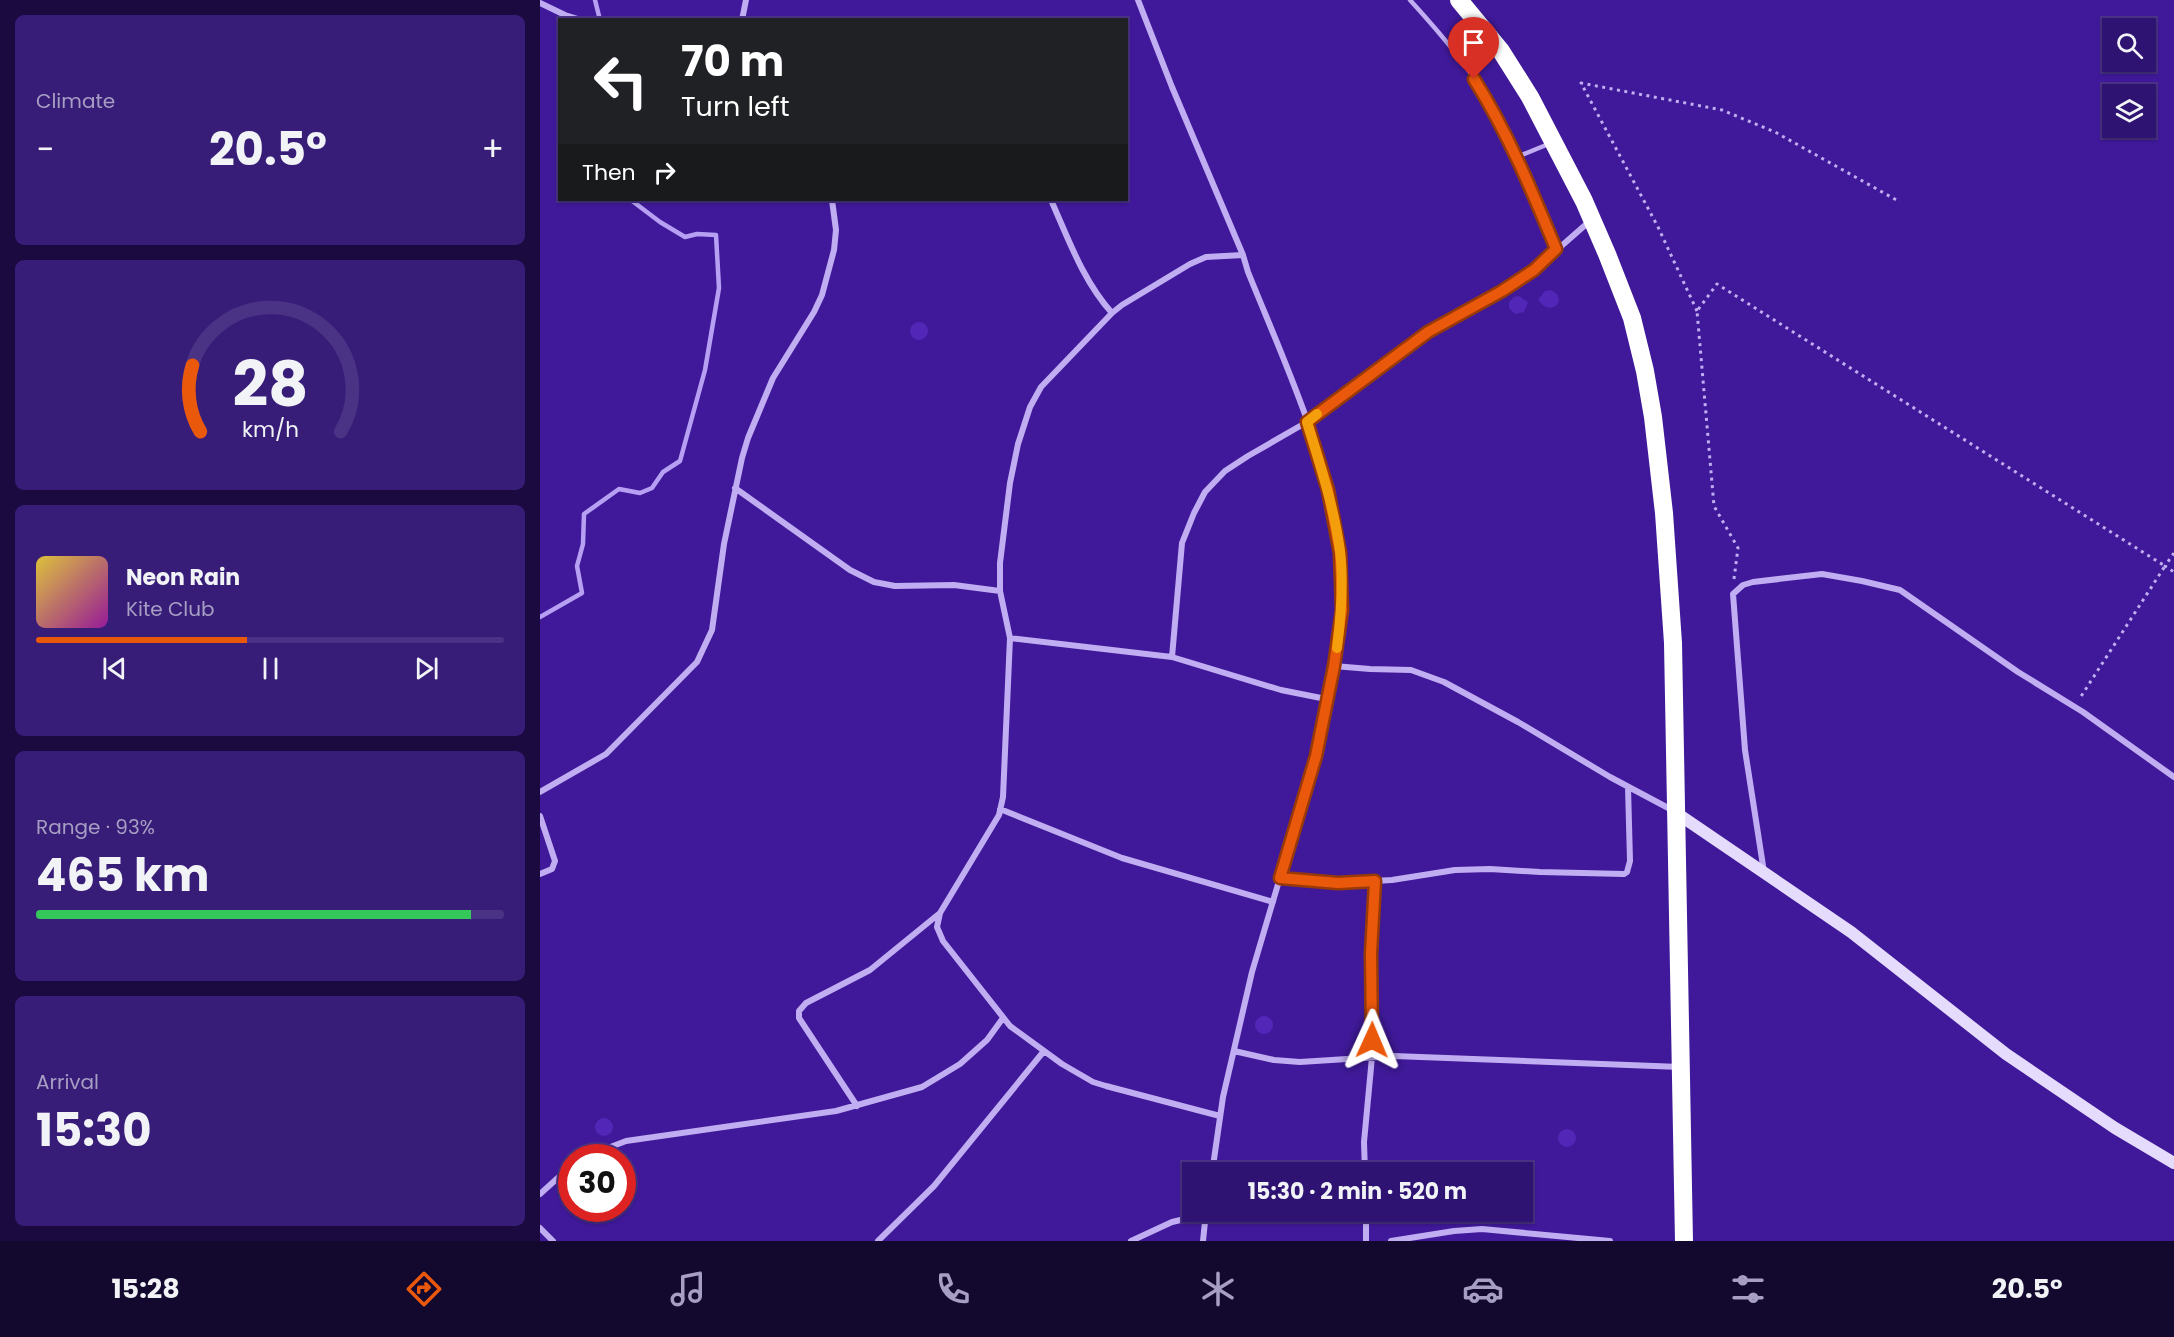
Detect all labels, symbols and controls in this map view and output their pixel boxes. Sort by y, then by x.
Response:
pin [1448,17,1499,79]
map controls [2102,18,2156,138]
button: search [2102,18,2156,72]
icon: arrive [1457,26,1490,59]
text: 70 m [681,32,784,91]
icon: left [582,42,660,120]
button: layers [2102,84,2156,138]
text: Climate [36,87,115,115]
text: Turn left [681,88,790,125]
text: 20.5° [209,118,327,181]
text: − [36,126,54,173]
text: + [481,126,504,173]
icon: right [648,156,681,189]
text: Then [582,157,636,188]
text: 28 [232,340,308,428]
text: km/h [241,415,299,446]
text: Neon Rain [126,562,240,593]
text: Kite Club [126,595,215,623]
icon: previous [98,652,131,685]
icon: pause [254,652,287,685]
icon: next [410,652,443,685]
text: Range · 93% [36,813,155,841]
text: 465 km [36,844,209,907]
position arrow [1340,1008,1404,1072]
text: Arrival [36,1068,99,1096]
text: 15:30 [36,1099,152,1162]
speed limit sign: 30 [558,1144,636,1222]
text: 15:30 · 2 min · 520 m [1248,1176,1467,1207]
icon: directions [403,1268,445,1310]
icon: music [667,1268,709,1310]
icon: phone [932,1268,974,1310]
icon: climate [1197,1268,1239,1310]
icon: car [1462,1268,1504,1310]
icon: filters [1727,1268,1769,1310]
text: 15:28 [111,1270,180,1307]
text: 20.5° [1992,1270,2063,1307]

